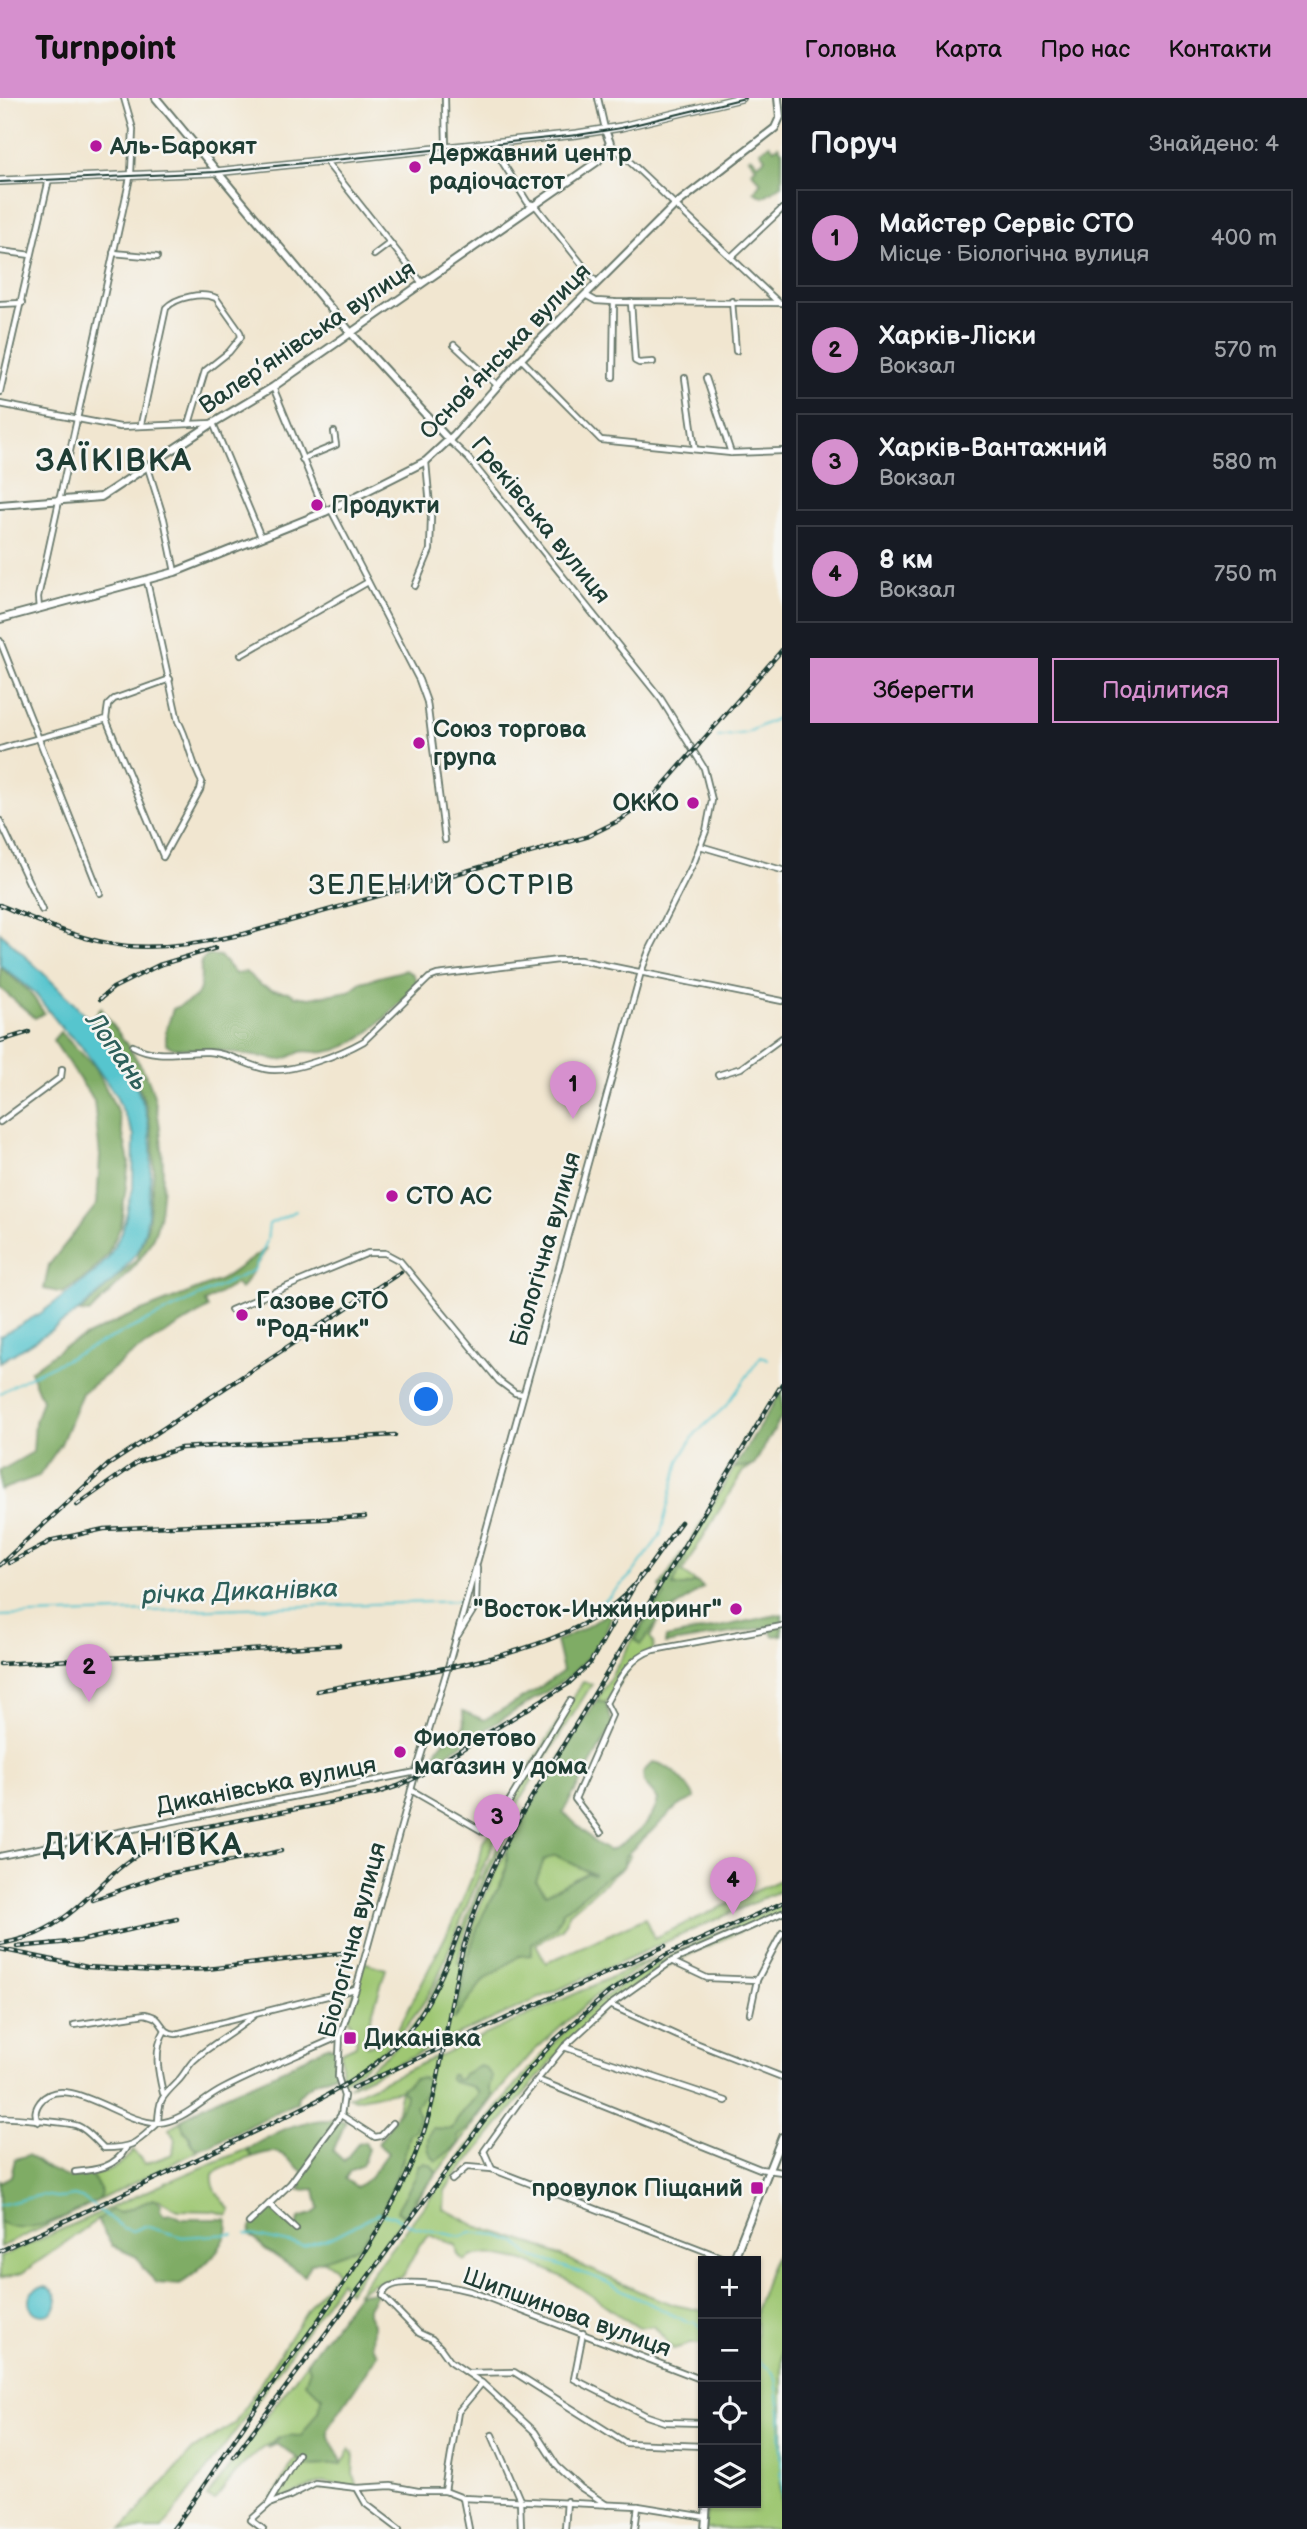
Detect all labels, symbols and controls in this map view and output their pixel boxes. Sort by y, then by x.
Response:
text: Turnpoint [35,29,176,69]
text: Головна [805,35,897,64]
text: Карта [935,35,1002,64]
text: Про нас [1040,35,1130,64]
text: Контакти [1168,35,1272,64]
text: Поруч [810,126,898,162]
text: Знайдено: 4 [1149,130,1279,158]
place label: Аль-Барокят [109,132,258,161]
marker: Аль-Барокят [88,138,104,154]
place label: Державний центр радіочастот [429,139,632,196]
marker: Державний центр радіочастот [407,159,423,175]
text: Майстер Сервіс СТО [879,209,1134,240]
text: 1 [830,224,840,252]
text: 400 m [1211,224,1277,252]
text: Місце · Біологічна вулиця [879,240,1149,268]
street label: Валер’янівська вулиця [194,254,421,421]
street label: Основ’янська вулиця [414,257,597,446]
text: Харків-Ліски [879,321,1036,352]
text: 2 [828,336,842,364]
text: 570 m [1214,336,1277,364]
text: Вокзал [879,352,956,380]
street label: Греківська вулиця [464,431,617,610]
text: Харків-Вантажний [879,433,1107,464]
district label: ЗАЇКІВКА [35,441,193,481]
text: 3 [828,448,842,476]
text: 580 m [1212,448,1277,476]
text: Вокзал [879,464,956,492]
place label: Продукти [331,491,440,520]
marker: Продукти [309,497,325,513]
text: 8 км [879,545,933,576]
text: 4 [828,560,842,588]
text: 750 m [1214,560,1277,588]
text: Вокзал [879,576,956,604]
button: Зберегти [810,658,1038,723]
button: Поділитися [1052,658,1279,723]
place label: Союз торгова група [433,715,587,772]
marker: Союз торгова група [411,735,427,751]
place label: ОККО [612,789,679,818]
marker: ОККО [685,795,701,811]
district label: ЗЕЛЕНИЙ ОСТРІВ [308,869,576,902]
water label: Лопань [78,1005,155,1097]
pin: 1 [550,1061,596,1119]
street label: Біологічна вулиця [504,1149,587,1350]
place label: СТО АС [406,1182,492,1211]
marker: СТО АС [384,1188,400,1204]
place label: Газове СТО "Род-ник" [256,1287,389,1344]
marker: Газове СТО "Род-ник" [234,1307,250,1323]
your location [409,1382,443,1416]
water label: річка Диканівка [140,1574,339,1611]
place label: "Восток-Инжиниринг" [473,1595,722,1624]
marker: "Восток-Инжиниринг" [728,1601,744,1617]
pin: 2 [66,1644,112,1702]
place label: Фиолетово магазин у дома [414,1724,589,1781]
marker: Фиолетово магазин у дома [392,1744,408,1760]
street label: Диканівська вулиця [154,1750,379,1821]
pin: 3 [474,1794,520,1852]
district label: ДИКАНІВКА [43,1826,243,1865]
street label: Біологічна вулиця [312,1839,393,2041]
pin: 4 [710,1857,756,1915]
place label: Диканівка [364,2024,482,2053]
marker: Диканівка [342,2030,358,2046]
place label: провулок Піщаний [531,2174,743,2203]
marker: провулок Піщаний [749,2180,765,2196]
map controls [698,2256,761,2508]
button: + [698,2256,761,2319]
street label: Шипшинова вулиця [459,2261,675,2364]
button: − [698,2319,761,2382]
button: locate [698,2382,761,2445]
button: layers [698,2445,761,2508]

